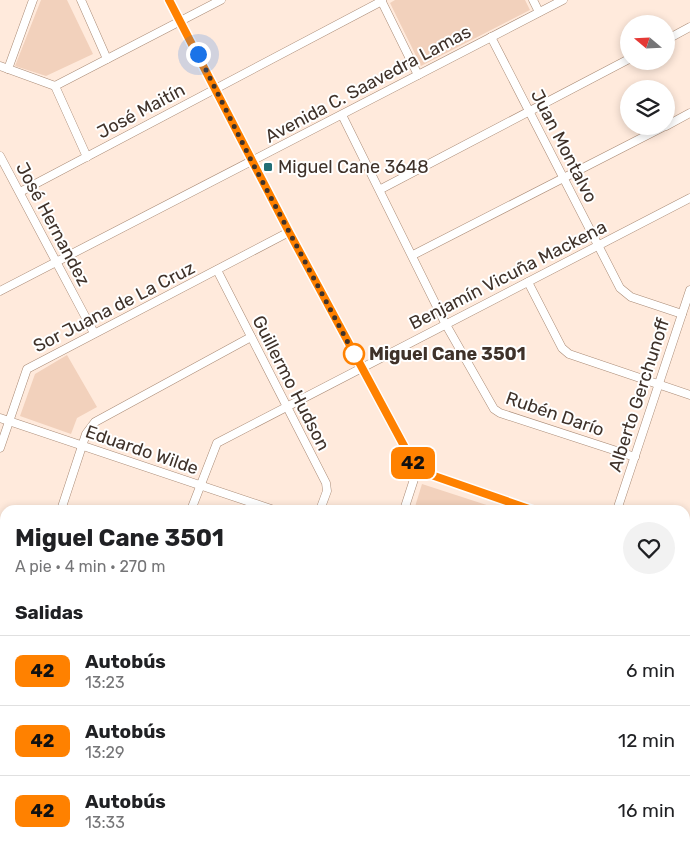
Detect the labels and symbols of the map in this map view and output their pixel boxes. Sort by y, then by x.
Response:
north arrow [620,15,675,70]
street label: Avenida C. Saavedra Lamas [261,20,475,148]
your location [186,42,211,67]
street label: José Maitín [93,79,189,143]
street label: Juan Montalvo [526,86,602,206]
place label: Miguel Cane 3648 [278,156,429,178]
street label: José Hernandez [11,158,95,290]
marker: Miguel Cane 3648 [262,161,274,173]
street label: Benjamín Vicuña Mackena [406,216,610,334]
street label: Sor Juana de La Cruz [30,257,198,357]
street label: Guillermo Hudson [247,312,335,454]
street label: Alberto Gerchunoff [604,315,674,475]
marker: Miguel Cane 3501 [343,343,365,365]
place label: Miguel Cane 3501 [369,343,526,365]
street label: Rubén Darío [503,387,607,441]
street label: Eduardo Wilde [83,420,201,480]
line badge: 42 [390,447,436,479]

